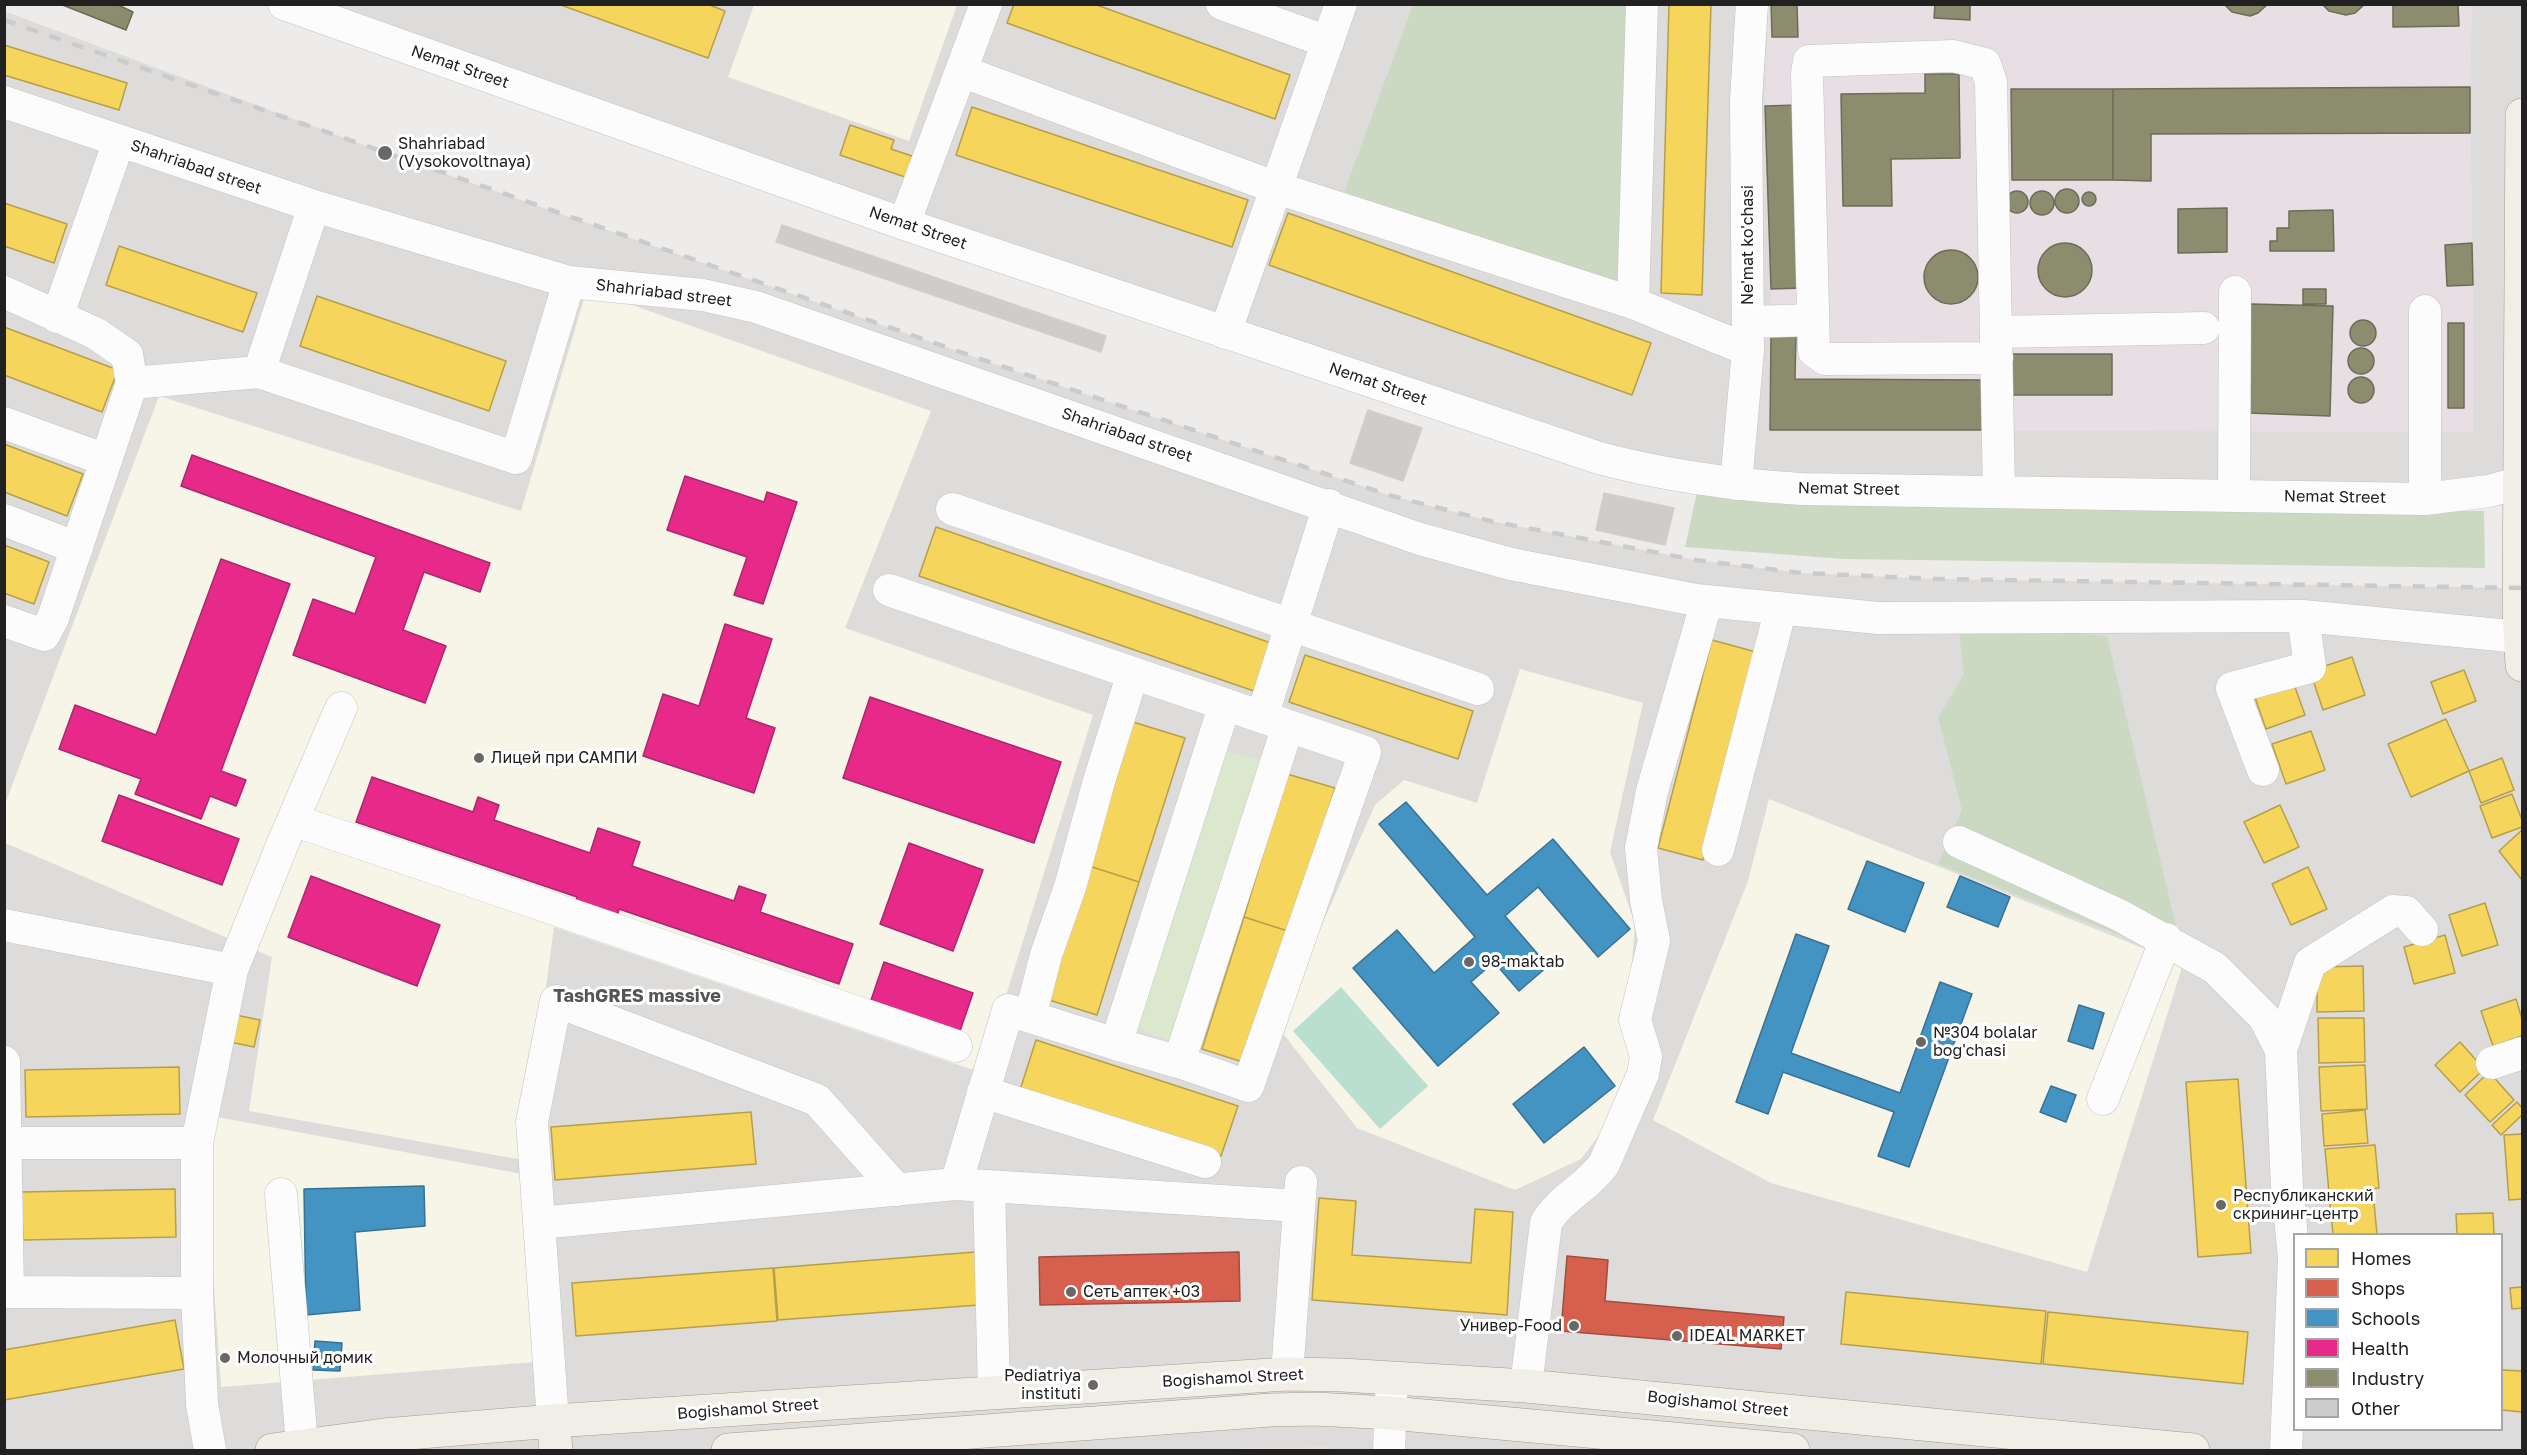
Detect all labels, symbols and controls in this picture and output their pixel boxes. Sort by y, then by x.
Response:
street label: Nemat Street [409,41,511,93]
place label: Shahriabad (Vysokovoltnaya) [398,134,531,172]
street label: Shahriabad street [128,136,264,198]
marker: Shahriabad (Vysokovoltnaya) [376,144,394,162]
street label: Ne'mat ko'chasi [1738,185,1758,305]
street label: Nemat Street [867,202,969,254]
street label: Shahriabad street [595,275,733,311]
street label: Nemat Street [1327,358,1429,410]
street label: Shahriabad street [1059,404,1195,466]
street label: Nemat Street [1798,479,1900,499]
street label: Nemat Street [2284,487,2386,507]
place label: Лицей при САМПИ [491,748,638,768]
marker: Лицей при САМПИ [472,751,486,765]
place label: 98-maktab [1481,952,1564,972]
marker: 98-maktab [1462,955,1476,969]
district label: TashGRES massive [553,985,721,1007]
place label: №304 bolalar bog'chasi [1933,1023,2038,1061]
marker: №304 bolalar bog'chasi [1914,1035,1928,1049]
place label: Республиканский скрининг-центр [2233,1186,2374,1224]
marker: Республиканский скрининг-центр [2214,1198,2228,1212]
legend [2293,1233,2503,1431]
text: Homes [2351,1247,2411,1269]
text: Shops [2351,1277,2405,1299]
place label: Сеть аптек +03 [1083,1282,1200,1302]
marker: Сеть аптек +03 [1064,1285,1078,1299]
text: Schools [2351,1307,2420,1329]
place label: Универ-Food [1460,1316,1562,1336]
marker: Универ-Food [1567,1319,1581,1333]
place label: IDEAL MARKET [1689,1326,1805,1346]
marker: IDEAL MARKET [1670,1329,1684,1343]
text: Health [2351,1337,2409,1359]
place label: Молочный домик [237,1348,373,1368]
marker: Молочный домик [218,1351,232,1365]
street label: Bogishamol Street [1162,1365,1304,1391]
place label: Pediatriya instituti [1004,1366,1081,1404]
text: Industry [2351,1367,2424,1389]
marker: Pediatriya instituti [1086,1378,1100,1392]
street label: Bogishamol Street [1646,1387,1790,1421]
street label: Bogishamol Street [676,1394,820,1424]
text: Other [2351,1397,2400,1419]

